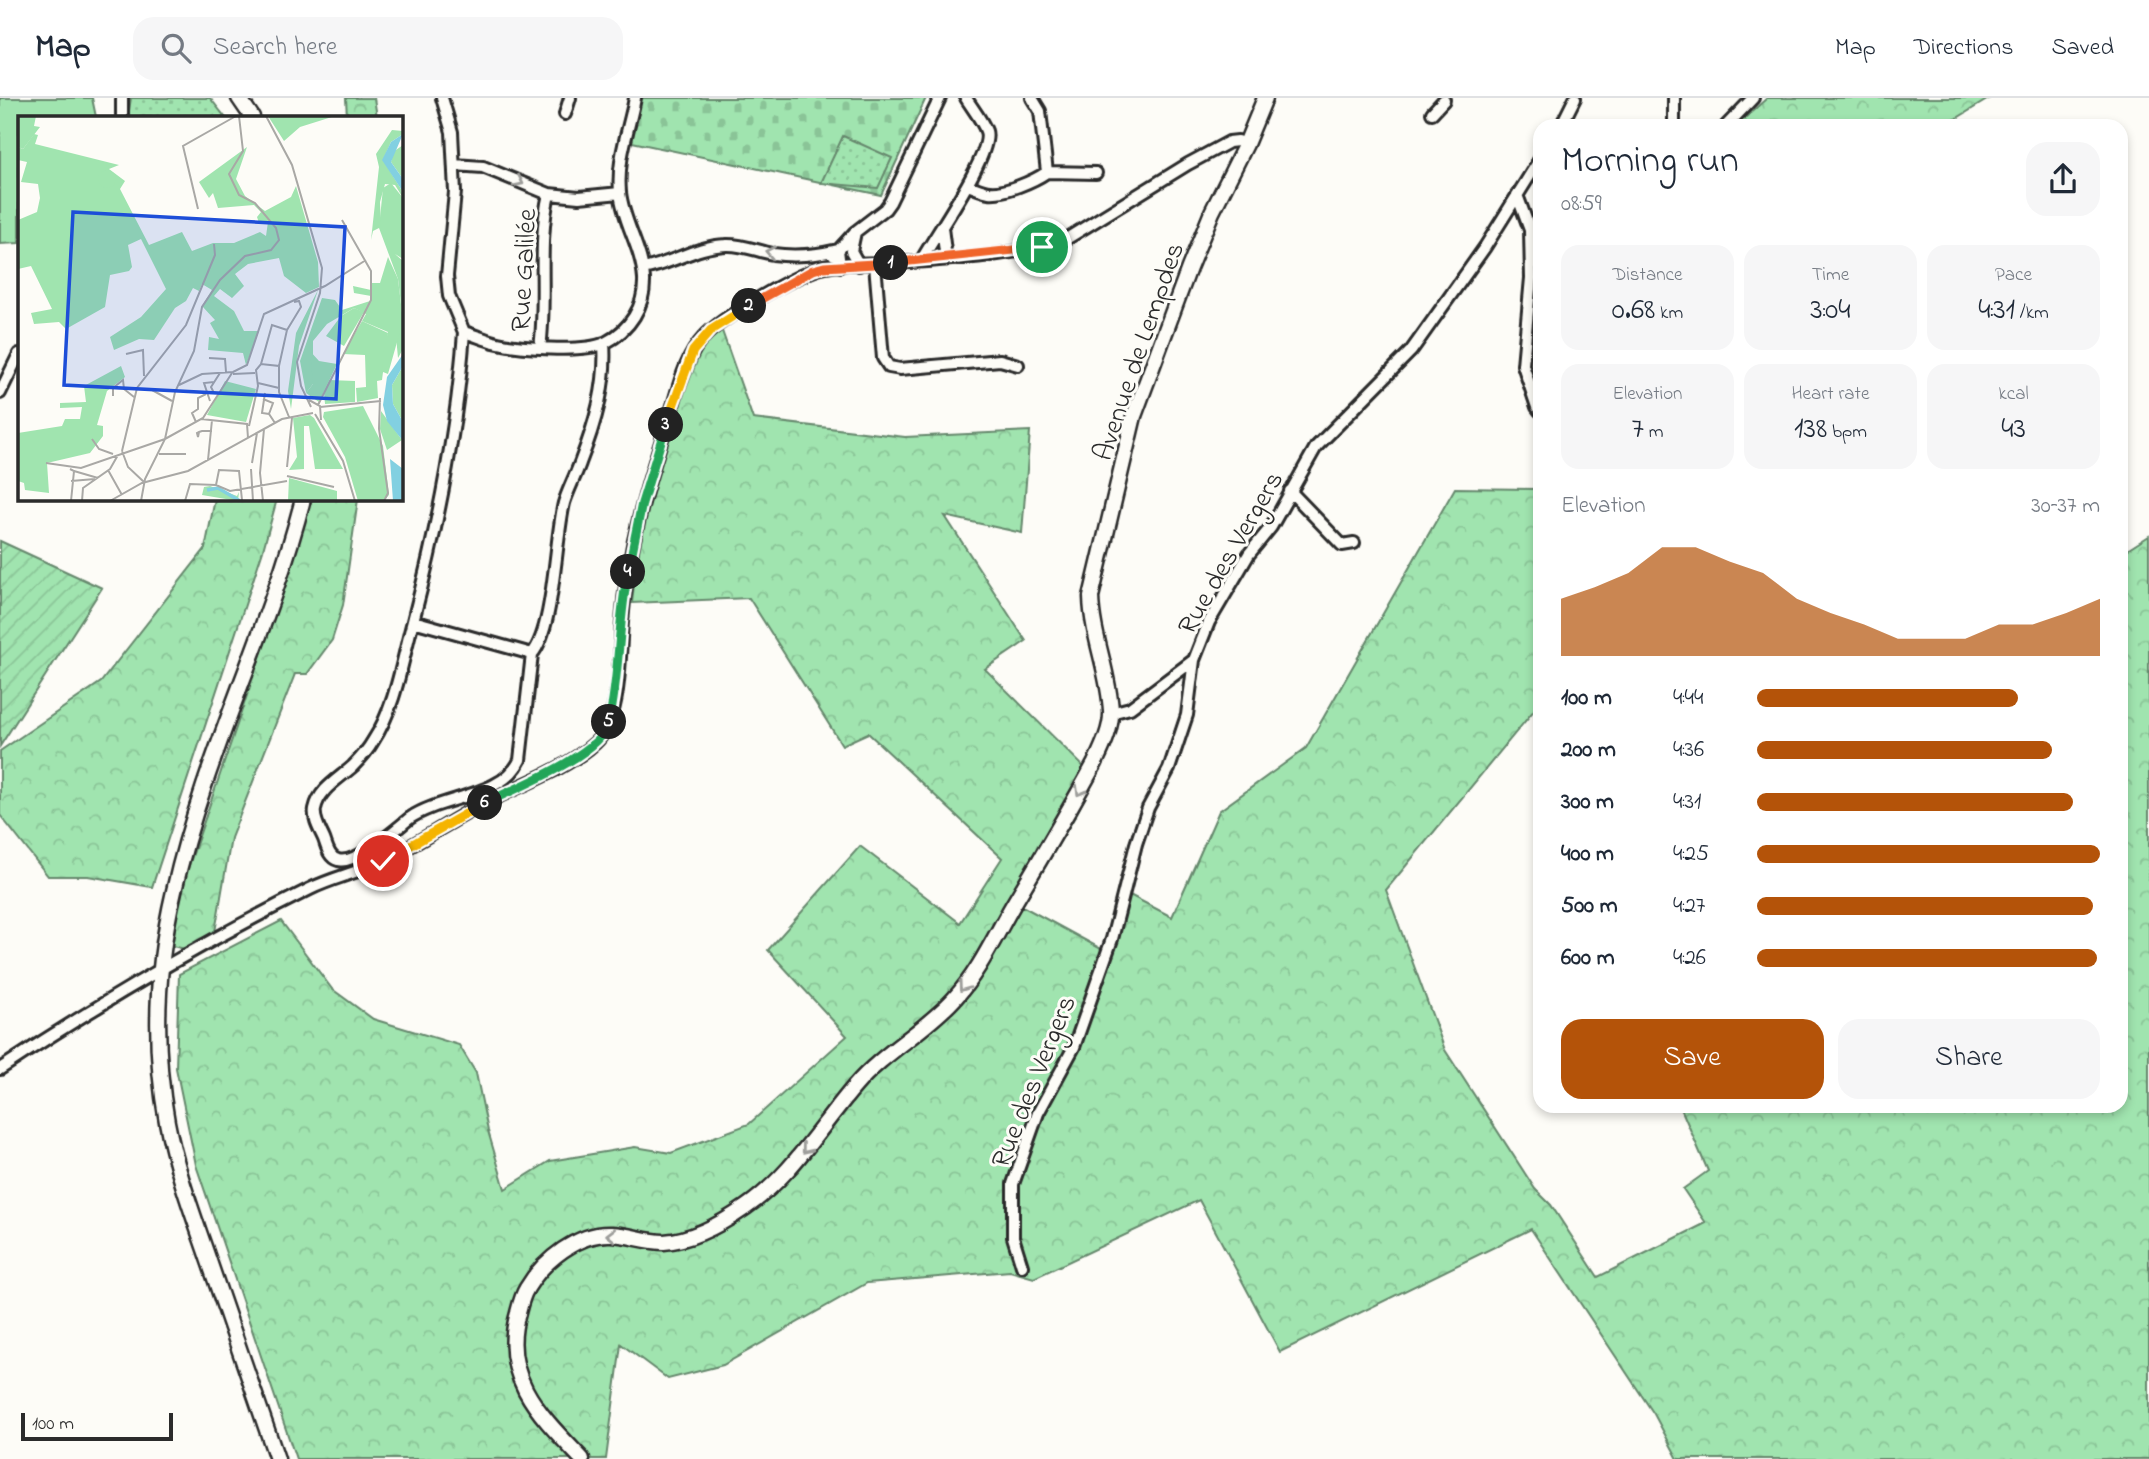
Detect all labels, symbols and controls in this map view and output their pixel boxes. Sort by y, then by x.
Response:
search box [133,17,623,80]
text: Map [35,24,91,72]
icon: search [157,29,195,67]
text: Search here [213,29,337,67]
text: Map [1835,31,1876,66]
text: Directions [1914,31,2013,66]
text: Saved [2051,31,2114,66]
inset map [18,116,402,500]
text: Morning run [1561,134,1739,190]
button: share [2026,142,2100,216]
one-way arrow [512,174,524,188]
text: 08:59 [1561,188,1602,221]
street label: Rue Galilée [502,207,549,333]
pin [1012,217,1072,277]
icon: arrive [1023,228,1061,266]
street label: Avenue de Lempdes [1084,237,1197,467]
one-way arrow [764,246,776,261]
pin: 1 [874,246,908,280]
text: 1 [887,249,894,276]
text: Distance [1613,262,1683,289]
text: Time [1812,262,1849,289]
text: Pace [1995,262,2032,289]
pin: 2 [732,288,766,324]
text: 0.68 [1612,289,1655,333]
text: 3:04 [1810,289,1851,333]
text: 4:31 [1978,289,2015,333]
text: 2 [744,292,753,319]
text: km [1655,300,1683,327]
text: /km [2015,300,2049,327]
text: Elevation [1613,381,1682,408]
text: Heart rate [1792,381,1869,408]
text: kcal [1998,381,2029,408]
pin: 3 [648,408,684,442]
text: 7 [1632,408,1644,452]
text: 138 [1794,408,1827,452]
text: 43 [2001,408,2026,452]
text: 3 [662,411,669,438]
text: m [1644,419,1663,446]
text: bpm [1827,419,1867,446]
street label: Rue des Vergers [1169,464,1296,643]
text: Elevation [1561,490,1646,523]
text: 30–37 m [2031,490,2100,523]
pin: 4 [610,554,646,589]
text: 4 [624,558,631,585]
text: 100 m [1561,682,1612,715]
text: 4:44 [1673,682,1703,715]
pin: 5 [592,704,626,740]
text: 5 [603,708,614,735]
text: 200 m [1561,734,1616,767]
text: 4:36 [1673,734,1704,767]
one-way arrow [1075,784,1088,797]
pin: 6 [468,786,503,820]
text: 300 m [1561,786,1614,819]
text: 4:31 [1673,786,1701,819]
text: 6 [480,789,489,816]
pin [353,831,413,891]
text: 400 m [1561,838,1614,871]
text: 4:25 [1673,838,1709,871]
icon: check [364,842,402,880]
text: 500 m [1561,890,1618,923]
text: 4:27 [1673,890,1705,923]
text: 600 m [1561,942,1615,975]
text: 4:26 [1673,942,1706,975]
one-way arrow [959,979,971,992]
street label: Rue des Vergers [982,990,1089,1175]
button: Save [1561,1019,1824,1099]
button: Share [1838,1019,2100,1099]
one-way arrow [802,1141,814,1154]
one-way arrow [605,1227,616,1243]
scale bar [21,1410,173,1442]
text: 100 m [32,1411,74,1438]

